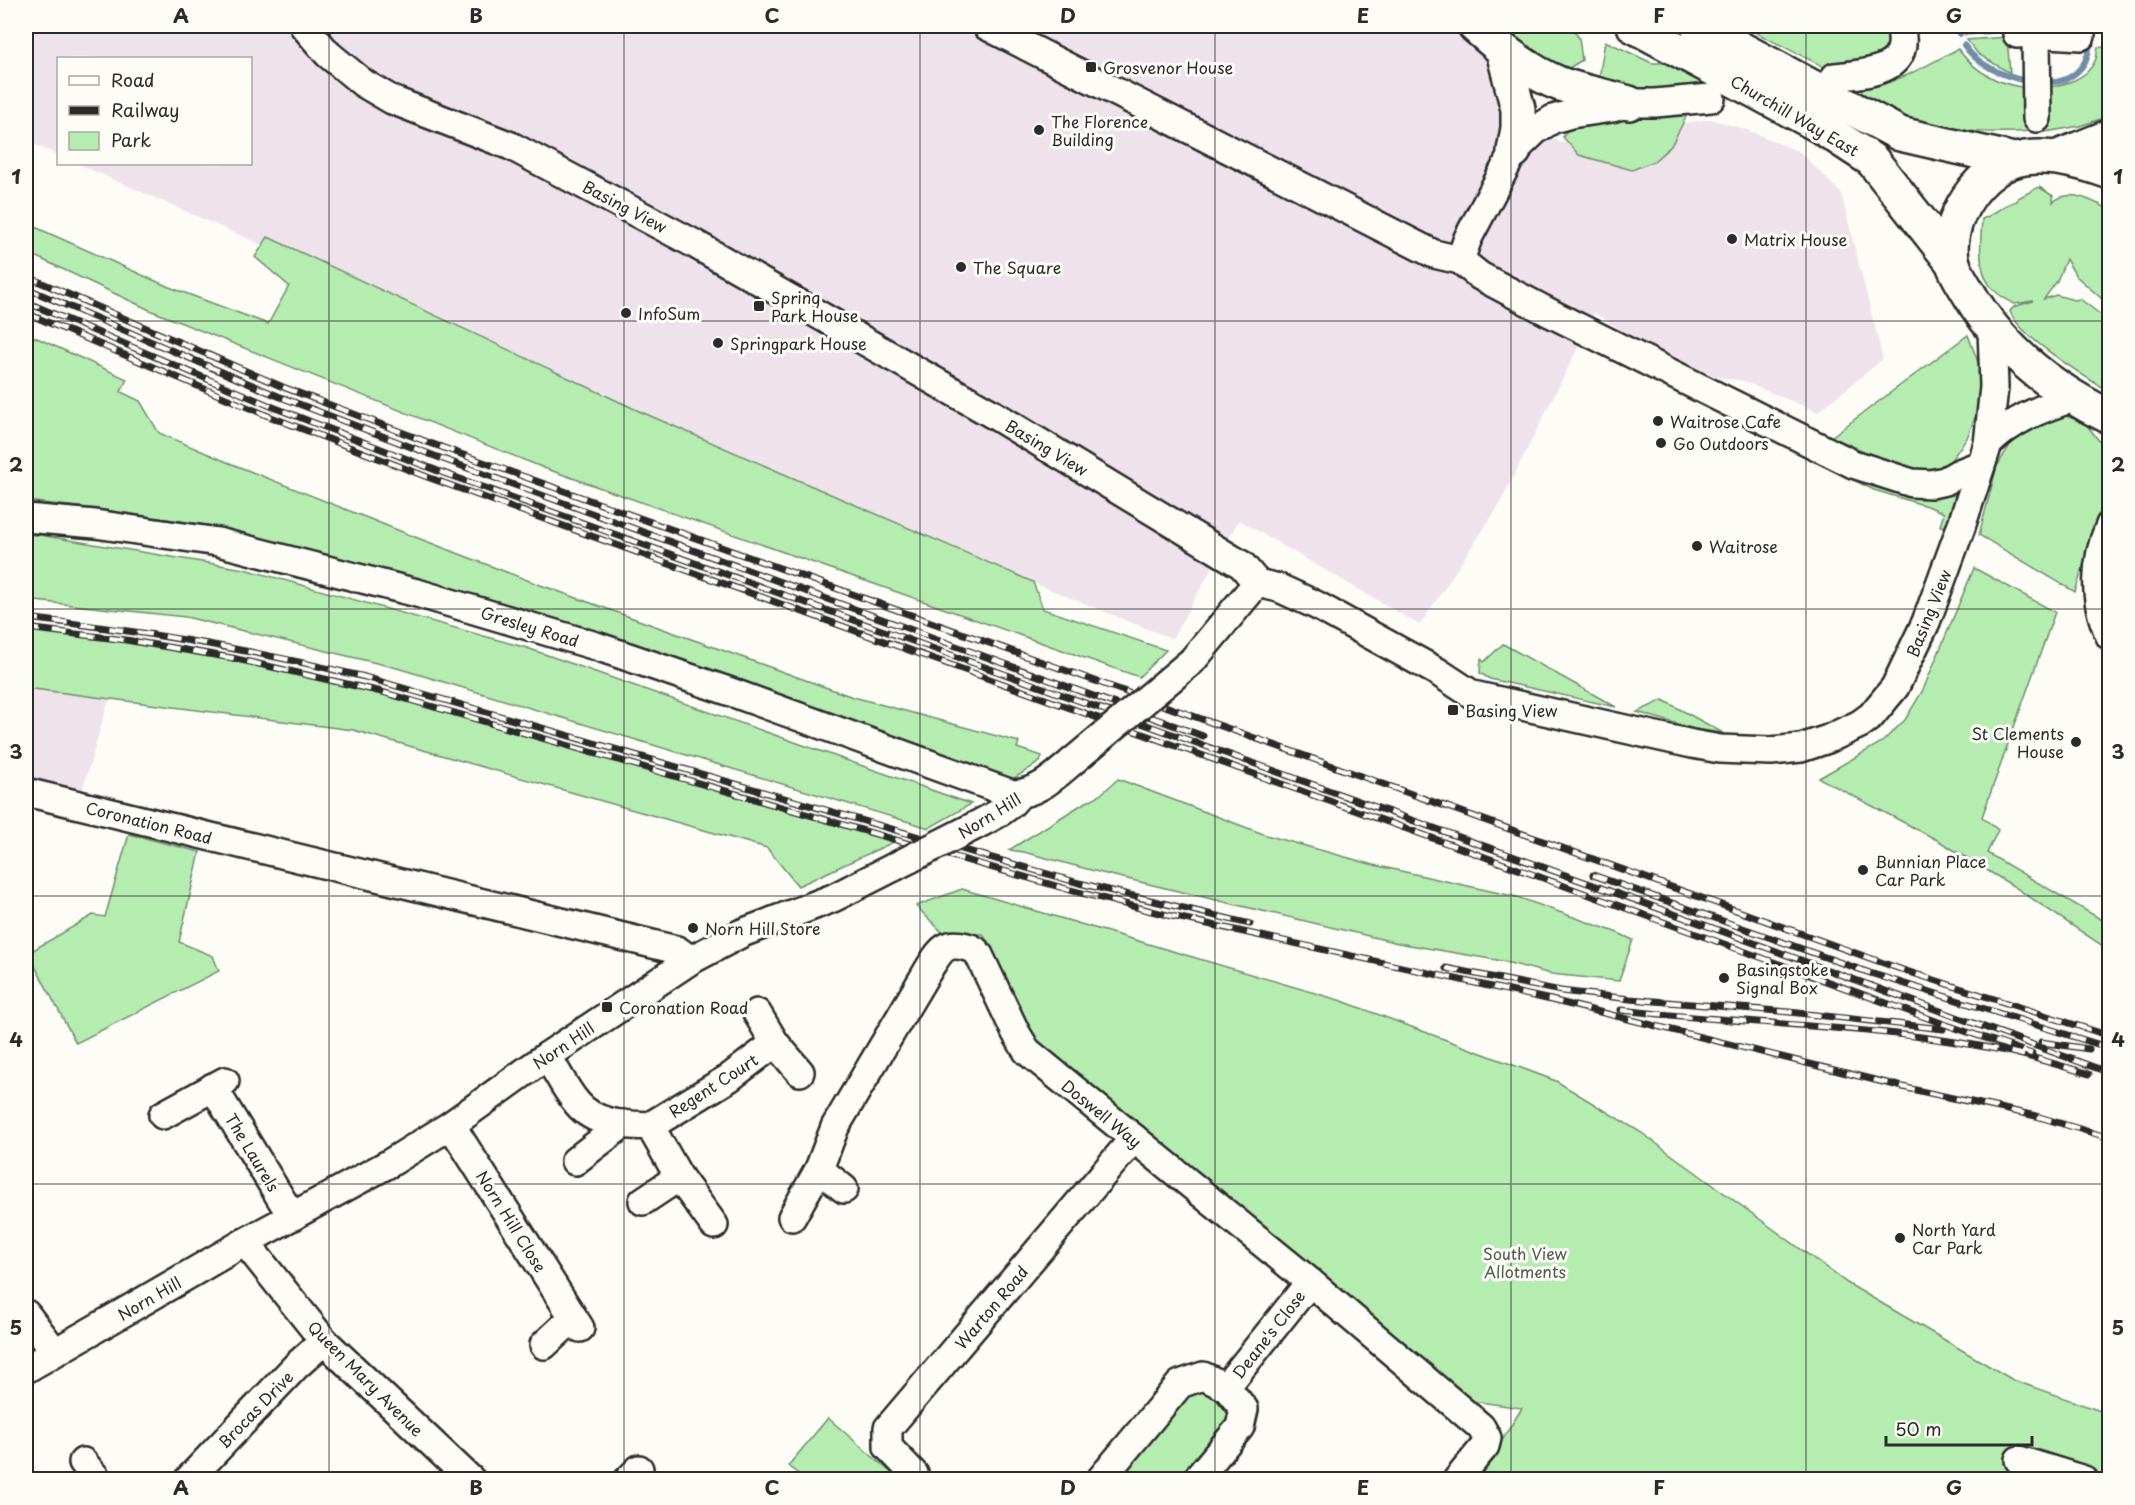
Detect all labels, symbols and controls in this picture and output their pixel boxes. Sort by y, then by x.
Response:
text: A [173,0,189,30]
text: B [469,0,483,30]
text: C [764,0,780,30]
text: D [1060,0,1076,30]
text: E [1357,0,1369,30]
text: F [1653,0,1665,30]
text: G [1946,0,1962,30]
place label: Grosvenor House [1103,55,1233,79]
legend [57,57,252,165]
marker: Grosvenor House [1084,60,1098,74]
text: Road [111,66,155,93]
street label: Churchill Way East [1726,68,1864,162]
text: Railway [111,96,179,123]
place label: The Florence Building [1051,109,1148,151]
marker: The Florence Building [1032,123,1046,137]
text: Park [111,126,151,153]
text: 1 [11,161,21,191]
text: 1 [2113,161,2123,191]
street label: Basing View [579,174,672,239]
place label: Matrix House [1744,227,1847,251]
marker: Matrix House [1725,232,1739,246]
place label: The Square [973,255,1061,279]
marker: The Square [954,260,968,274]
place label: Spring Park House [771,285,859,327]
marker: Spring Park House [752,299,766,313]
place label: InfoSum [638,301,700,325]
marker: InfoSum [619,306,633,320]
place label: Springpark House [730,331,867,355]
marker: Springpark House [711,336,725,350]
place label: Waitrose Cafe [1670,409,1781,433]
street label: Basing View [1001,413,1093,481]
marker: Waitrose Cafe [1651,414,1665,428]
place label: Go Outdoors [1673,431,1769,455]
marker: Go Outdoors [1654,436,1668,450]
text: 2 [9,449,23,479]
text: 2 [2111,449,2125,479]
place label: Waitrose [1709,534,1778,558]
marker: Waitrose [1690,539,1704,553]
street label: Basing View [1900,565,1957,660]
street label: Gresley Road [478,600,582,652]
place label: Basing View [1465,698,1558,722]
marker: Basing View [1446,703,1460,717]
place label: St Clements House [1971,721,2064,763]
marker: St Clements House [2069,735,2083,749]
text: 3 [9,736,23,766]
text: 3 [2111,736,2125,766]
street label: Norn Hill [953,786,1025,844]
street label: Coronation Road [83,795,215,849]
place label: Bunnian Place Car Park [1875,849,1986,891]
marker: Bunnian Place Car Park [1856,863,1870,877]
place label: Norn Hill Store [705,916,820,940]
marker: Norn Hill Store [686,921,700,935]
place label: Basingstoke Signal Box [1736,957,1829,999]
marker: Basingstoke Signal Box [1717,971,1731,985]
place label: Coronation Road [619,995,748,1019]
marker: Coronation Road [600,1000,614,1014]
street label: Norn Hill [527,1016,599,1074]
text: 4 [9,1024,23,1054]
text: 4 [2111,1024,2125,1054]
street label: Regent Court [664,1047,763,1123]
street label: Doswell Way [1057,1073,1147,1153]
street label: The Laurels [220,1108,286,1196]
street label: Norn Hill Close [471,1165,553,1277]
place label: North Yard Car Park [1912,1217,1996,1259]
marker: North Yard Car Park [1893,1231,1907,1245]
park label: South View Allotments [1483,1241,1568,1283]
street label: Warton Road [949,1260,1033,1354]
street label: Norn Hill [113,1270,185,1326]
street label: Deane's Close [1226,1285,1310,1383]
text: 5 [10,1312,22,1342]
text: 5 [2112,1312,2124,1342]
street label: Queen Mary Avenue [303,1315,429,1441]
street label: Brocas Drive [212,1365,298,1453]
scale bar [1886,1409,2032,1447]
text: 50 m [1895,1415,1942,1442]
text: A [173,1472,189,1502]
text: B [469,1472,483,1502]
text: C [764,1472,780,1502]
text: D [1060,1472,1076,1502]
text: E [1357,1472,1369,1502]
text: F [1653,1472,1665,1502]
text: G [1946,1472,1962,1502]

